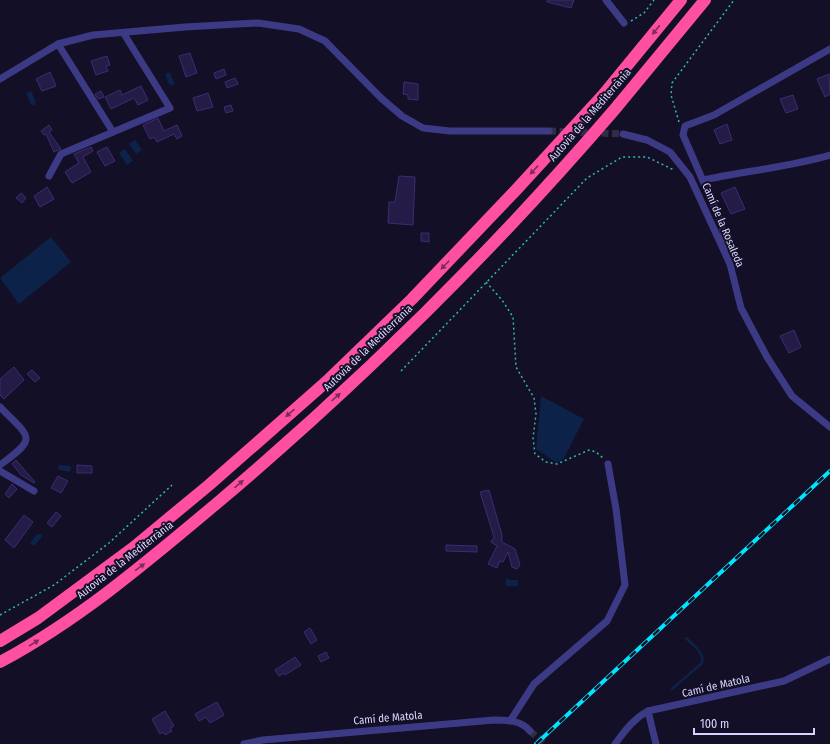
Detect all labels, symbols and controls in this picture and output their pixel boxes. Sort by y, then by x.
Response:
one-way arrow [652,25,661,36]
street label: Autovia de la Mediterrània [546,66,634,164]
one-way arrow [530,166,539,175]
street label: Camí de la Rosaleda [699,181,747,269]
one-way arrow [440,260,450,270]
street label: Autovia de la Mediterrània [321,302,415,394]
one-way arrow [331,392,341,401]
one-way arrow [286,408,295,417]
one-way arrow [234,479,245,488]
street label: Autovia de la Mediterrània [74,518,176,602]
one-way arrow [134,563,145,571]
one-way arrow [28,639,40,646]
street label: Camí de Matola [681,672,751,700]
street label: Camí de Matola [353,709,423,727]
scale bar [694,710,814,736]
text: 100 m [700,717,729,731]

